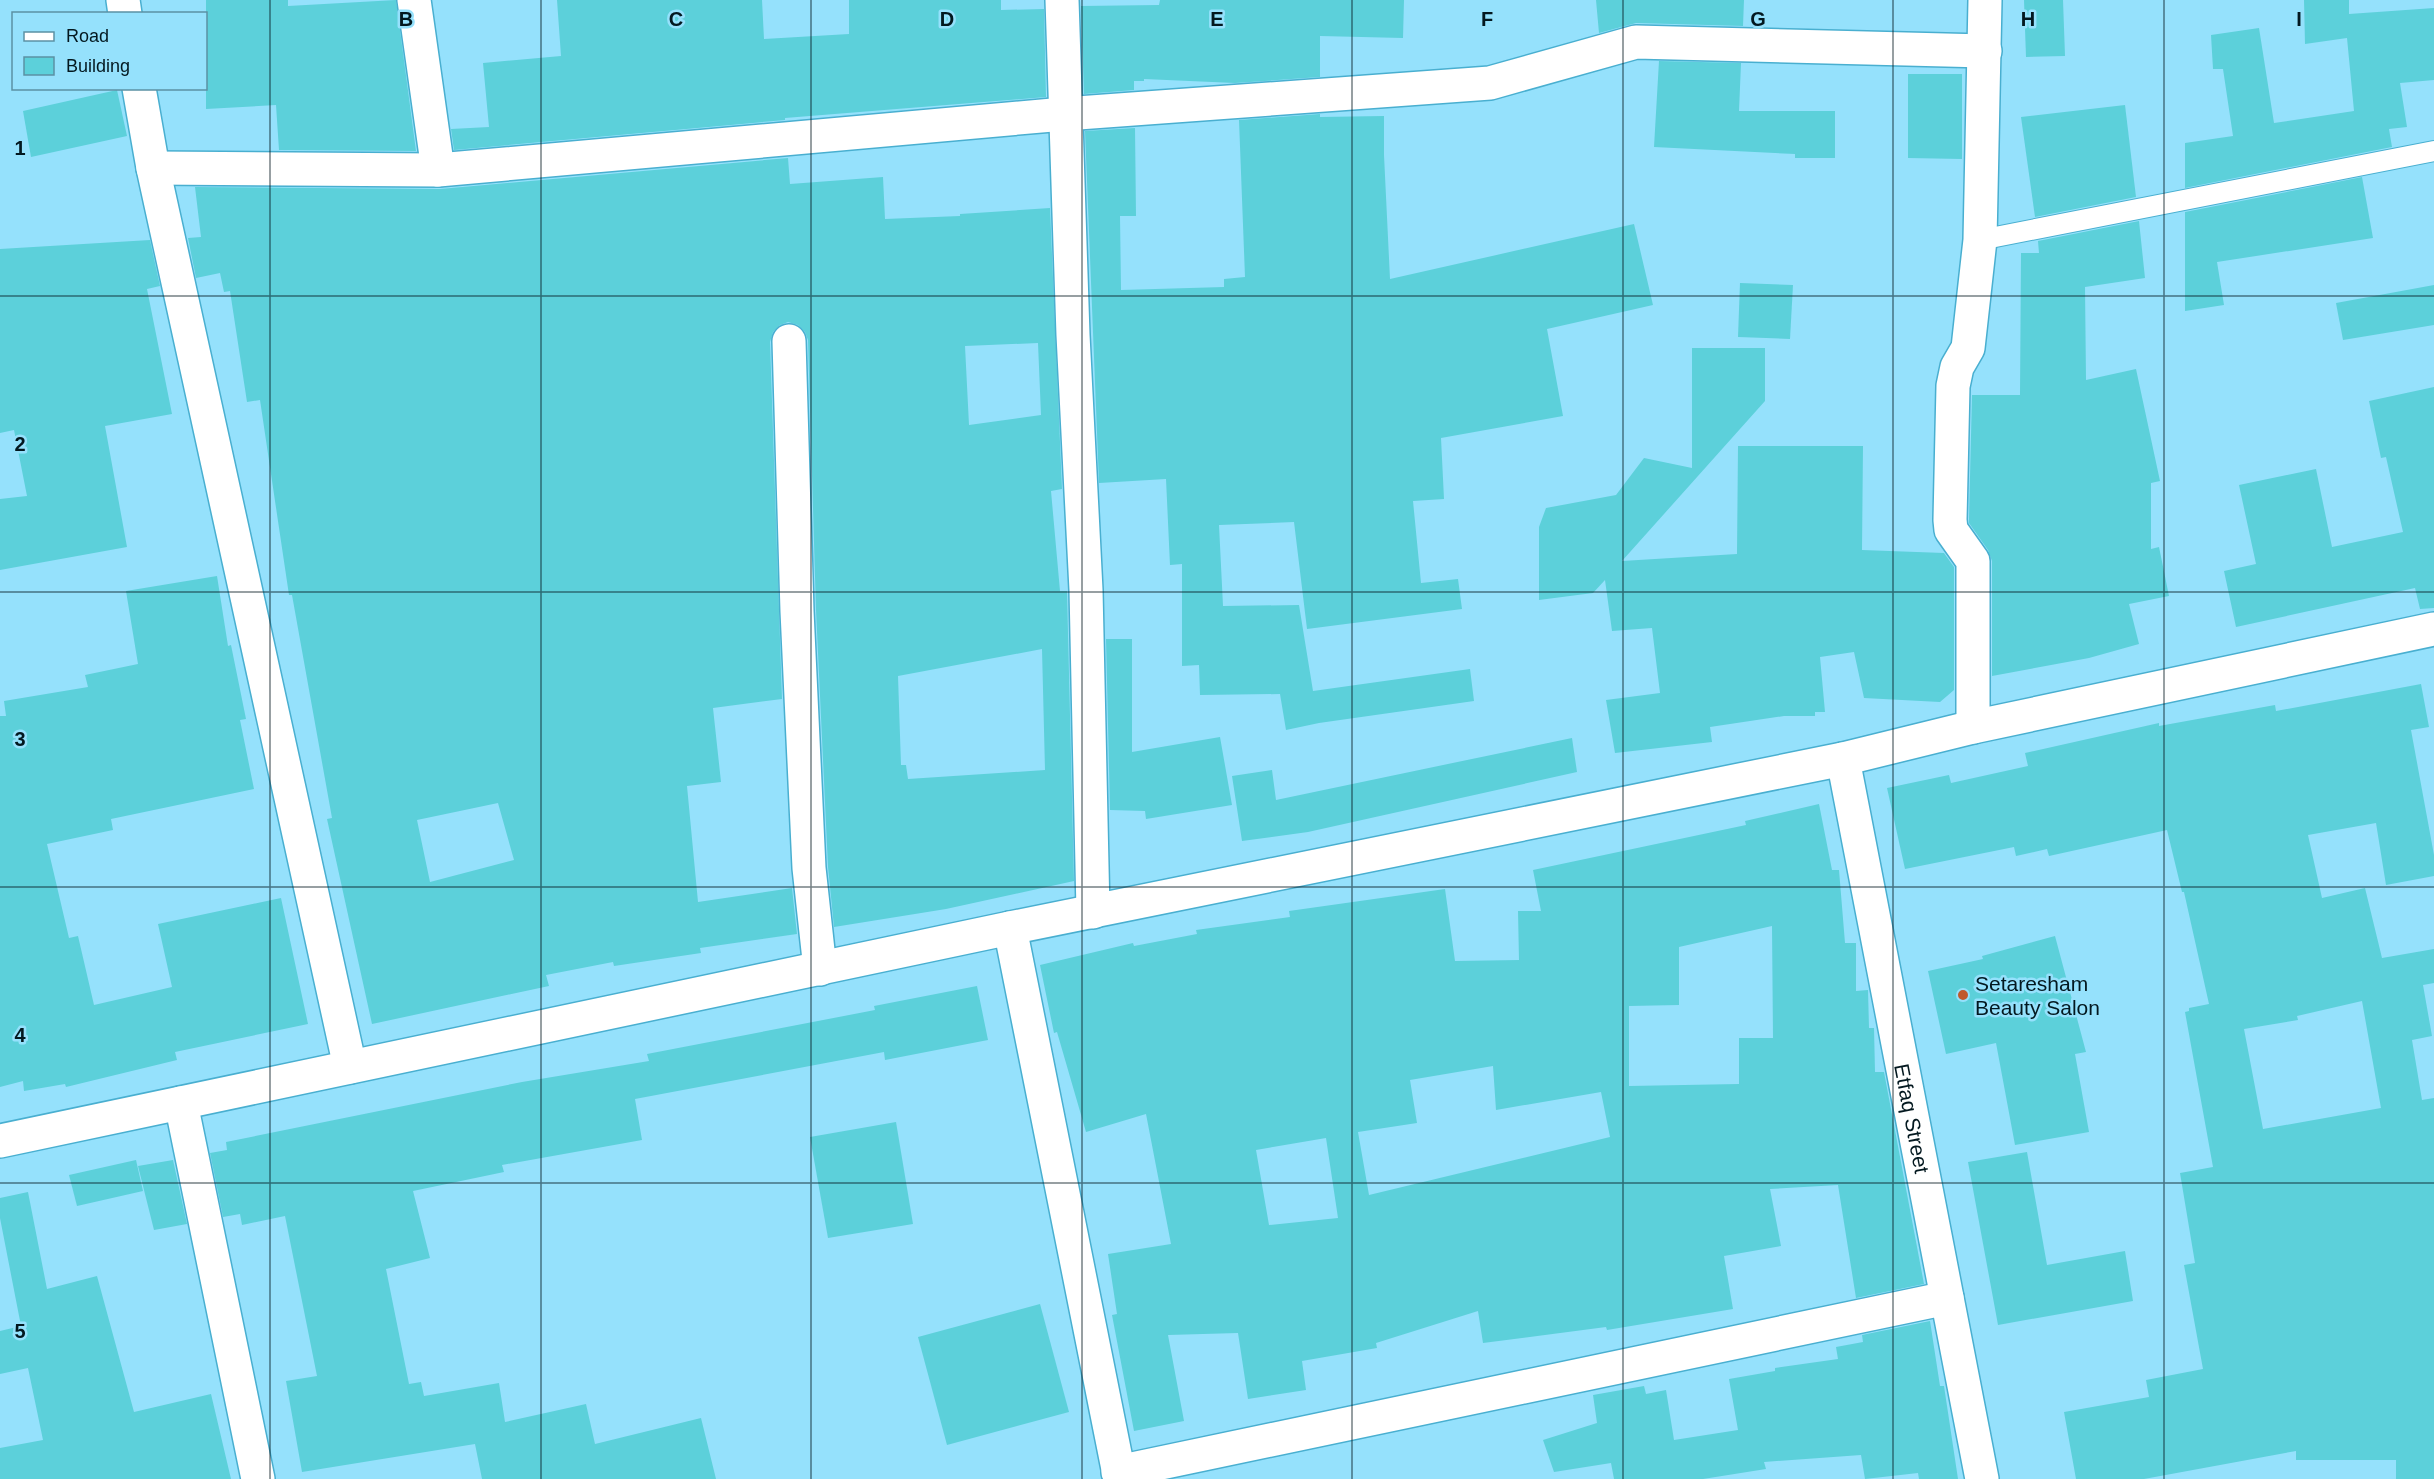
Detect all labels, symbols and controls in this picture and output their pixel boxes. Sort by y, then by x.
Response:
text: B [399,8,413,30]
text: C [669,8,683,30]
text: D [940,8,954,30]
text: E [1210,8,1224,30]
text: F [1481,8,1493,30]
text: G [1750,8,1766,30]
text: H [2021,8,2035,30]
text: I [2296,8,2302,30]
legend [12,12,207,90]
text: Road [66,26,109,46]
text: Building [66,56,130,76]
text: 1 [14,137,26,159]
text: 2 [14,433,26,455]
text: 3 [14,728,26,750]
place label: Setaresham Beauty Salon [1975,972,2100,1019]
marker: Setaresham Beauty Salon [1956,988,1970,1002]
text: 4 [14,1024,26,1046]
street label: Etfaq Street [1891,1062,1934,1175]
text: 5 [14,1320,26,1342]

